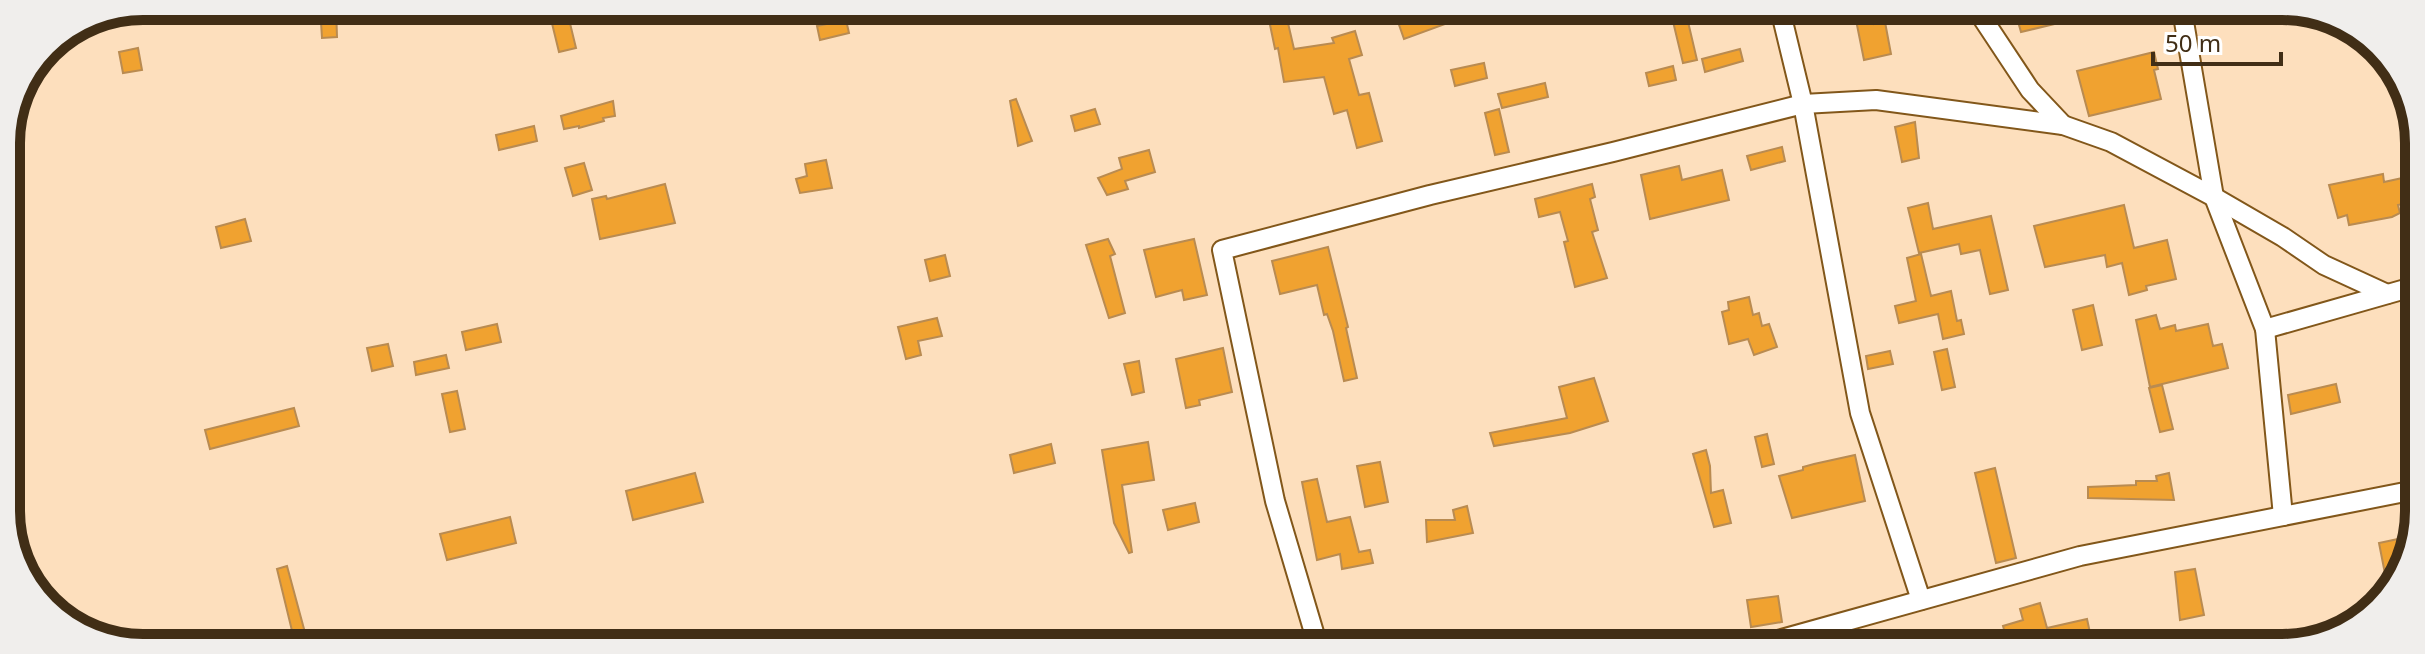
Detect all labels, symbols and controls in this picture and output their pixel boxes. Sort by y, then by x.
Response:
scale bar [2153,16,2281,66]
text: 50 m [2165,26,2221,59]

